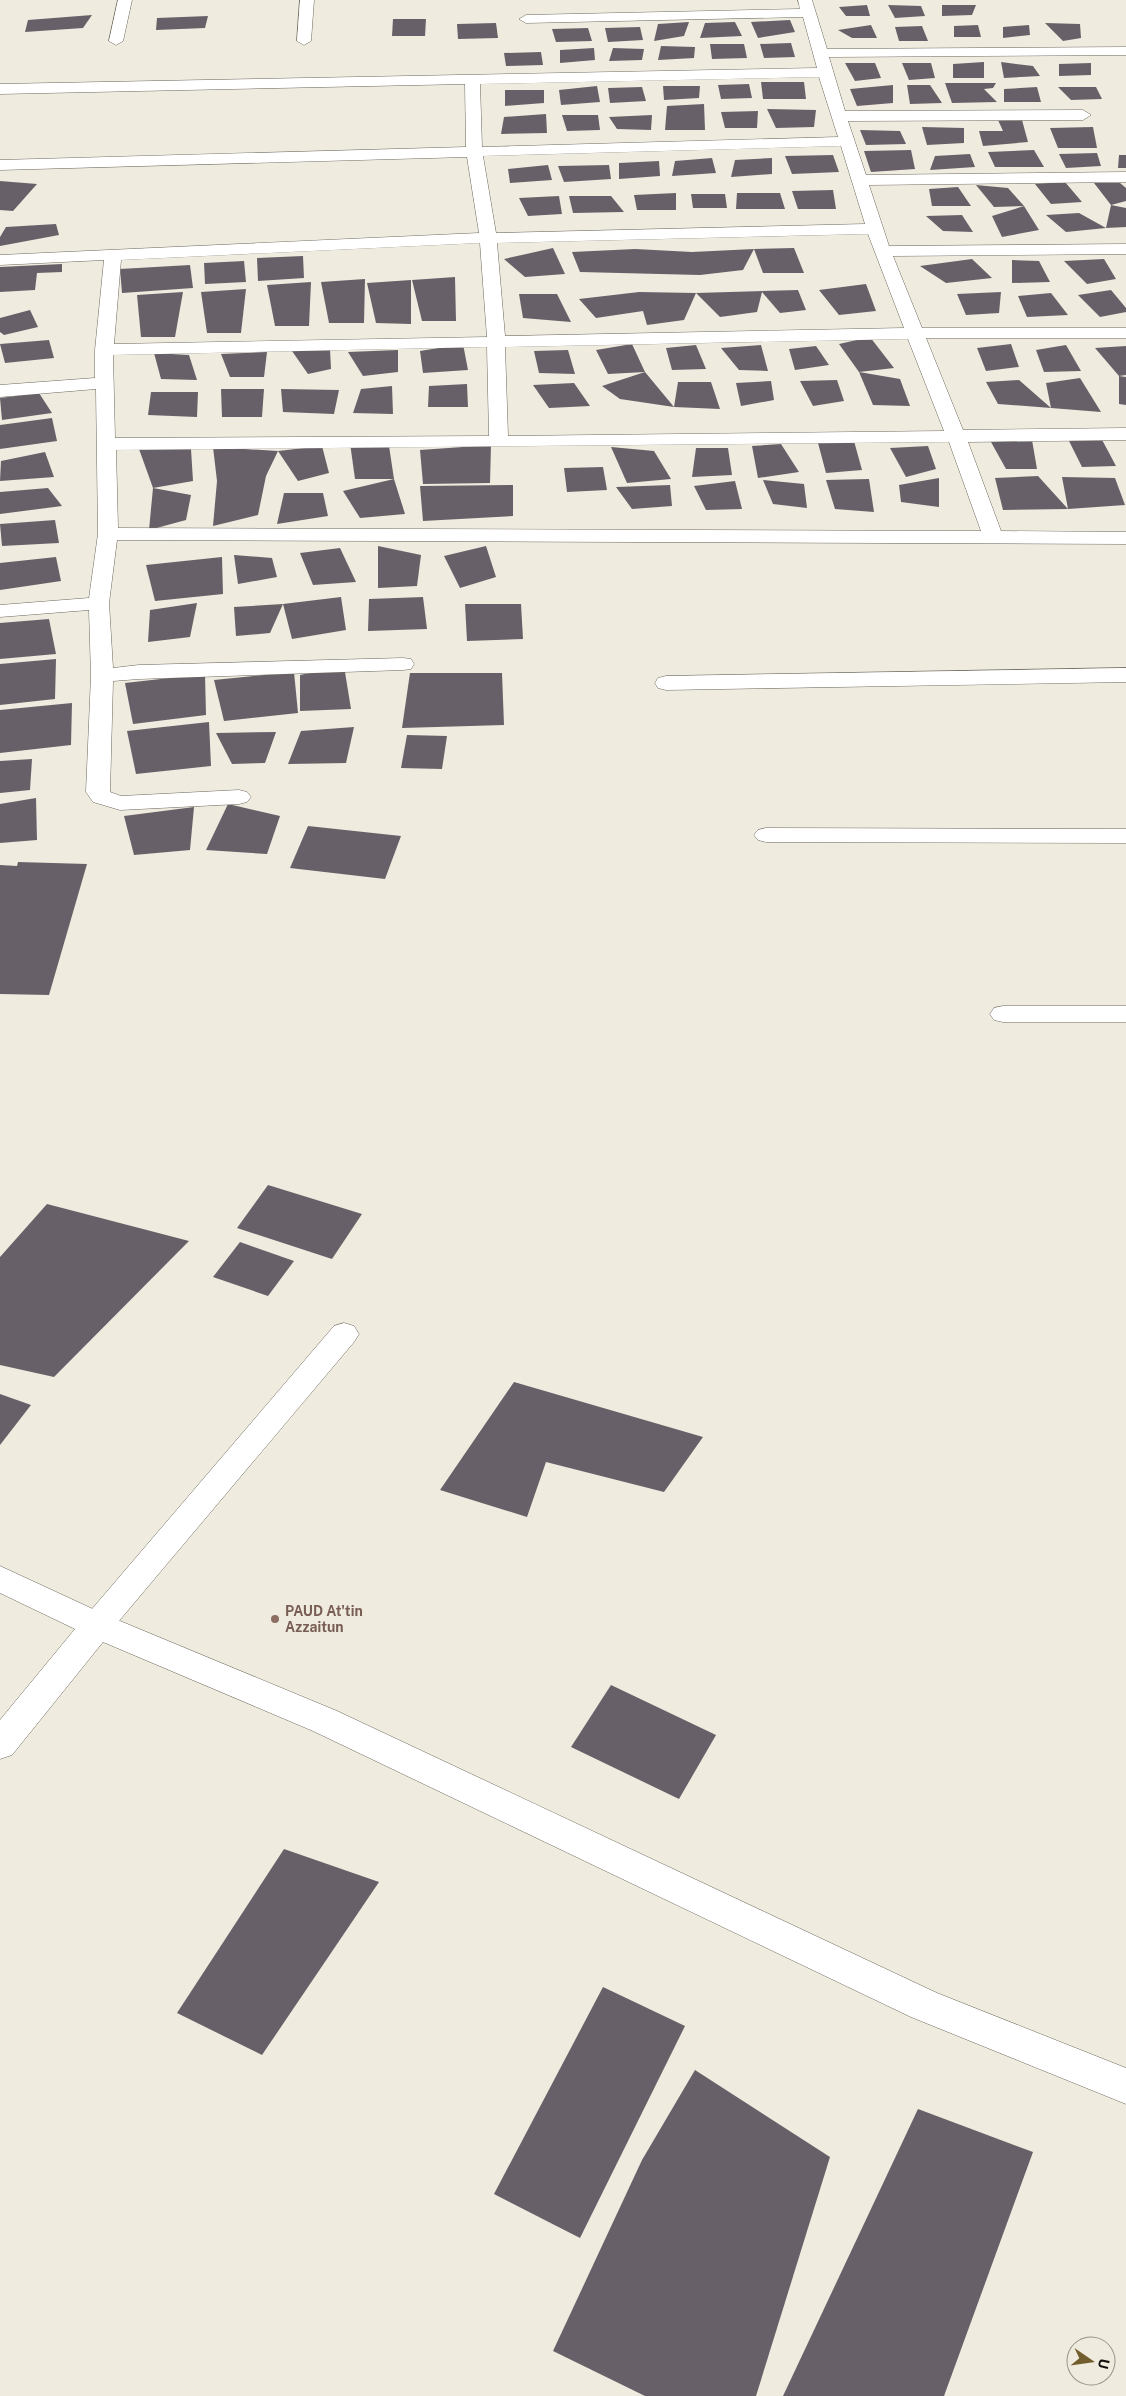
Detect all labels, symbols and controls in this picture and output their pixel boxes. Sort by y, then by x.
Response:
place label: PAUD At'tin Azzaitun [285,1603,363,1635]
marker: PAUD At'tin Azzaitun [269,1613,281,1625]
north arrow [1066,2336,1116,2386]
text: U [1095,2357,1113,2371]

